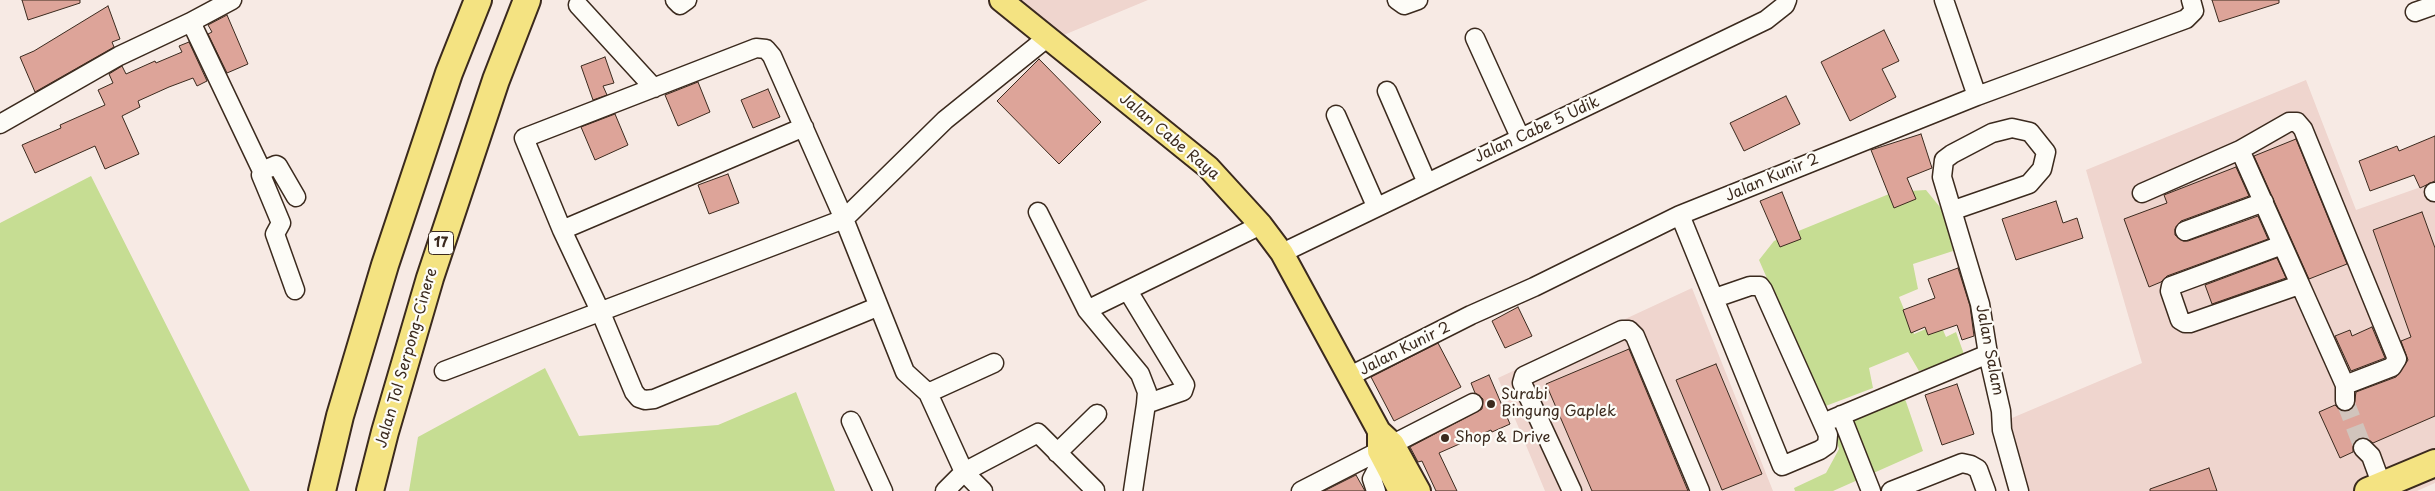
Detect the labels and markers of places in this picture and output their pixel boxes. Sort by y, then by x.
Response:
place label: Surabi Bingung Gaplek [1501,386,1616,421]
marker: Surabi Bingung Gaplek [1485,398,1497,410]
place label: Shop & Drive [1455,429,1550,447]
marker: Shop & Drive [1439,432,1451,444]

